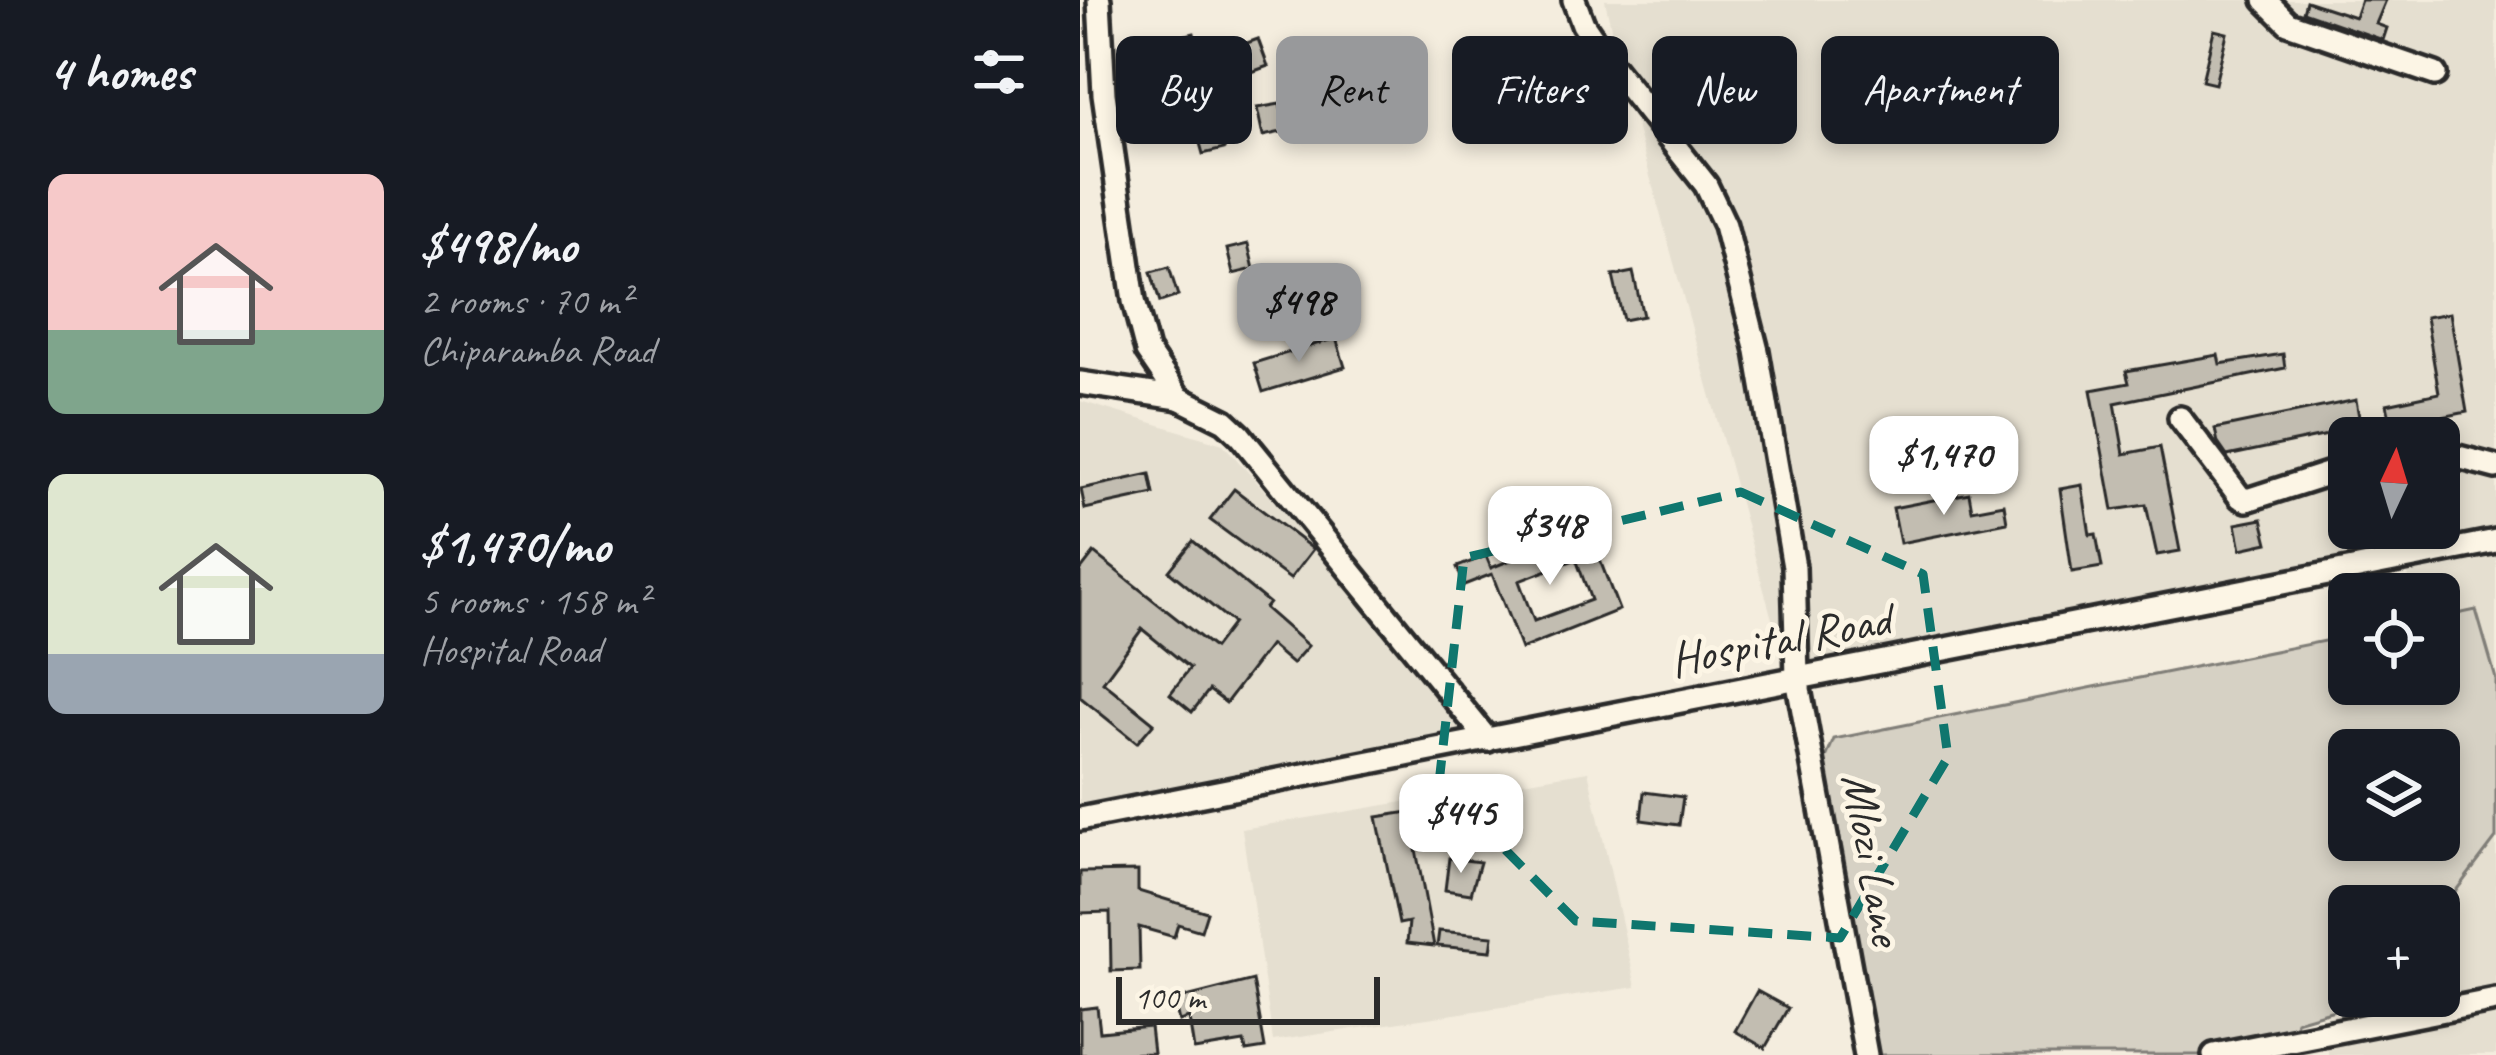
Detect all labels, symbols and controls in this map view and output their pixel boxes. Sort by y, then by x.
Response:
chip: Buy [1116,36,1252,144]
chip: Rent [1276,36,1428,144]
chip: Filters [1452,36,1628,144]
chip: New [1652,36,1797,144]
chip: Apartment [1821,36,2059,144]
icon: filters [966,39,1032,105]
text: 4 homes [48,40,192,104]
text: $498/mo [420,213,577,277]
icon: home [144,222,288,366]
pin: $498 [1228,263,1370,365]
text: 2 rooms · 70 m² [420,277,631,326]
text: $498 [1264,277,1334,326]
text: Chiparamba Road [420,326,655,375]
pin: $1,470 [1846,416,2042,518]
north arrow [2328,417,2460,549]
map controls [2328,417,2460,1017]
text: $1,470 [1896,430,1992,479]
pin: $348 [1479,486,1621,588]
text: $348 [1515,500,1585,549]
text: $1,470/mo [420,513,610,577]
icon: home [144,522,288,666]
button: locate [2328,573,2460,705]
text: 5 rooms · 158 m² [420,577,648,626]
street label: Hospital Road [1665,587,1902,690]
text: Hospital Road [420,626,601,675]
button: layers [2328,729,2460,861]
street label: Mlozi Lane [1828,769,1918,953]
pin: $445 [1390,774,1532,876]
text: $445 [1426,788,1496,837]
button: + [2328,885,2460,1017]
scale bar [1116,971,1380,1024]
text: 100 m [1134,977,1205,1019]

